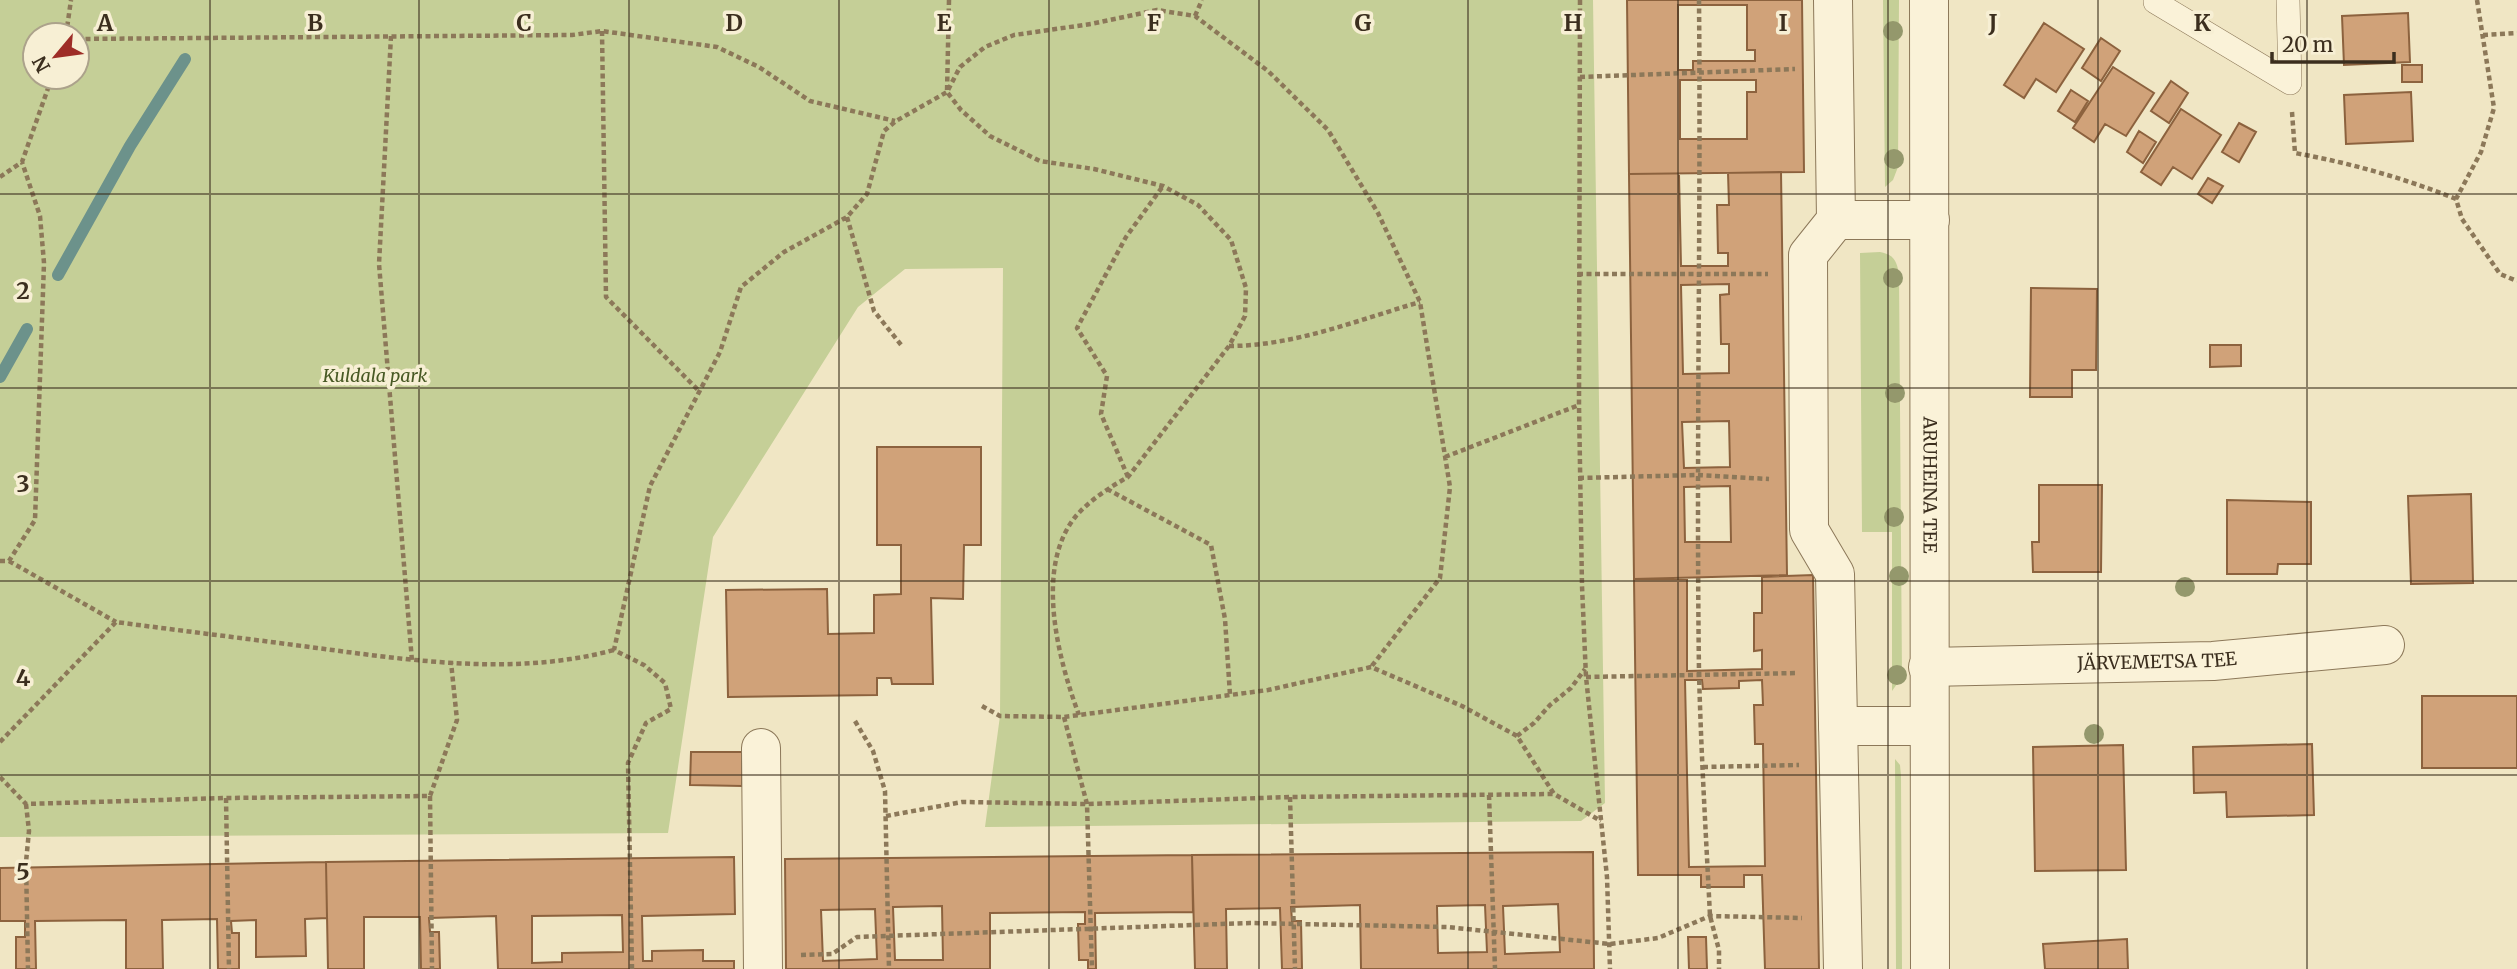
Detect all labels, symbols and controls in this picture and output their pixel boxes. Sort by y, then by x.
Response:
text: A [96,8,114,37]
text: B [307,8,323,37]
text: C [516,8,532,37]
text: D [725,8,743,37]
text: E [936,8,952,37]
text: F [1147,8,1161,37]
text: G [1355,8,1372,37]
text: H [1564,8,1583,37]
text: I [1778,8,1788,37]
text: J [1987,8,1998,37]
text: K [2193,8,2211,37]
north arrow [21,21,91,91]
scale bar [2272,21,2394,65]
text: 20 m [2282,31,2334,58]
text: N [27,52,55,77]
text: 2 [16,276,30,305]
park label: Kuldala park [322,364,428,387]
street label: ARUHEINA TEE [1918,416,1942,554]
text: 3 [16,469,30,498]
street label: JÄRVEMETSA TEE [2076,647,2238,675]
text: 4 [16,663,31,692]
text: 5 [16,857,30,886]

